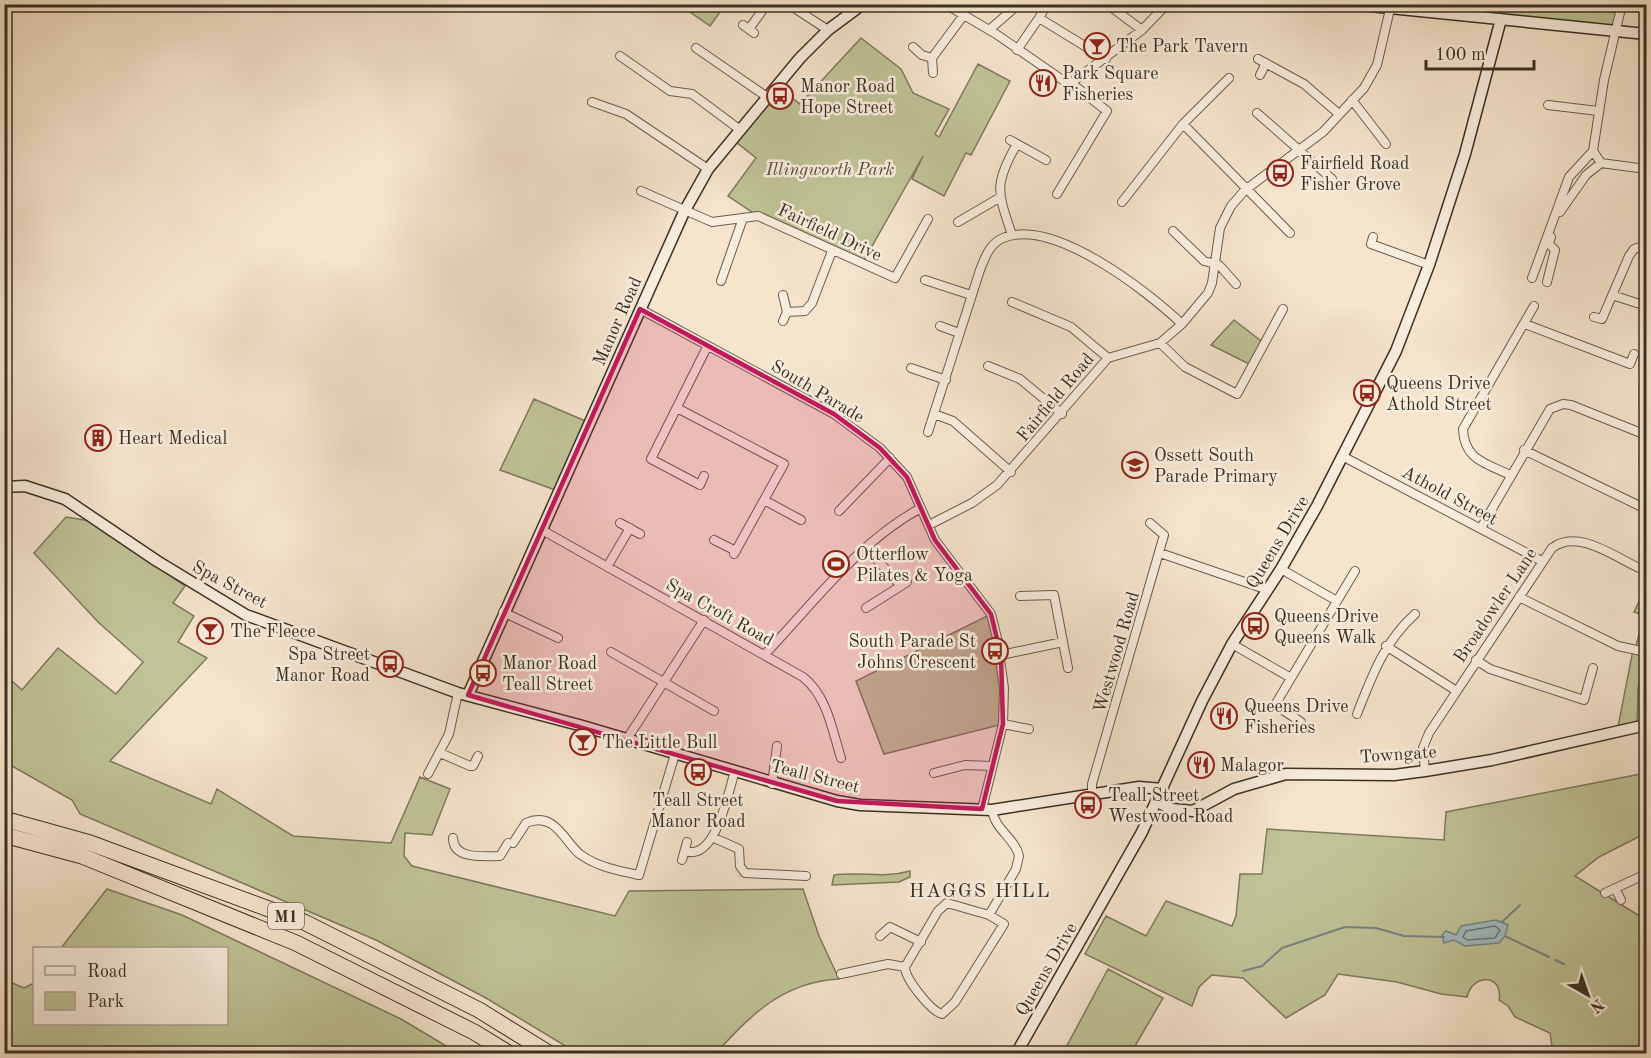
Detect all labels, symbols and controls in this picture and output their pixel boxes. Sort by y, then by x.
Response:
bar icon: The Park Tavern [1082,31,1112,61]
scale bar [1426,33,1534,71]
place label: The Park Tavern [1116,38,1249,56]
text: 100 m [1435,46,1486,64]
place label: Park Square Fisheries [1062,65,1158,104]
restaurant icon: Park Square Fisheries [1028,68,1058,98]
place label: Manor Road Hope Street [800,78,895,117]
bus stop icon: Manor Road Hope Street [765,81,795,111]
place label: Fairfield Road Fisher Grove [1300,155,1409,194]
bus stop icon: Fairfield Road Fisher Grove [1265,158,1295,188]
park label: Illingworth Park [765,161,895,179]
street label: Fairfield Drive [775,201,884,265]
street label: Manor Road [590,274,645,369]
street label: Fairfield Road [1014,350,1098,445]
street label: South Parade [768,357,867,427]
place label: Queens Drive Athold Street [1386,375,1492,414]
bus stop icon: Queens Drive Athold Street [1352,378,1382,408]
building icon: Heart Medical [83,423,113,453]
place label: Heart Medical [118,430,227,448]
place label: Ossett South Parade Primary [1154,447,1278,486]
school or university icon: Ossett South Parade Primary [1120,450,1150,480]
street label: Athold Street [1399,463,1500,529]
street label: Queens Drive [1243,493,1313,592]
street label: Broadowler Lane [1451,545,1541,666]
place label: Otterflow Pilates & Yoga [856,546,973,585]
sports icon: Otterflow Pilates & Yoga [821,549,851,579]
street label: Spa Street [189,558,270,612]
street label: Spa Croft Road [663,576,776,650]
street label: Westwood Road [1091,590,1143,715]
place label: Queens Drive Queens Walk [1274,608,1379,647]
bus stop icon: Queens Drive Queens Walk [1240,611,1270,641]
bar icon: The Fleece [195,616,225,646]
place label: The Fleece [230,623,316,641]
place label: South Parade St Johns Crescent [848,633,976,672]
bus stop icon: South Parade St Johns Crescent [980,636,1010,666]
place label: Spa Street Manor Road [275,646,370,685]
bus stop icon: Spa Street Manor Road [375,649,405,679]
place label: Manor Road Teall Street [502,655,597,694]
bus stop icon: Manor Road Teall Street [468,658,498,688]
place label: Queens Drive Fisheries [1244,698,1349,737]
restaurant icon: Queens Drive Fisheries [1209,701,1239,731]
bar icon: The Little Bull [568,727,598,757]
place label: The Little Bull [602,734,718,752]
street label: Towngate [1359,743,1437,767]
restaurant icon: Malagor [1186,750,1216,780]
bus stop icon: Teall Street Manor Road [683,757,713,787]
street label: Teall Street [768,757,861,797]
place label: Malagor [1220,757,1284,775]
place label: Teall Street Westwood Road [1108,787,1233,826]
bus stop icon: Teall Street Westwood Road [1073,790,1103,820]
place label: Teall Street Manor Road [650,792,746,831]
district label: HAGGS HILL [909,882,1051,902]
road number: M1 [268,903,304,929]
street label: Queens Drive [1013,920,1081,1019]
legend [33,947,228,1025]
text: Road [87,963,127,981]
north arrow [1558,965,1618,1025]
text: Park [87,993,124,1011]
text: N [1586,995,1606,1016]

